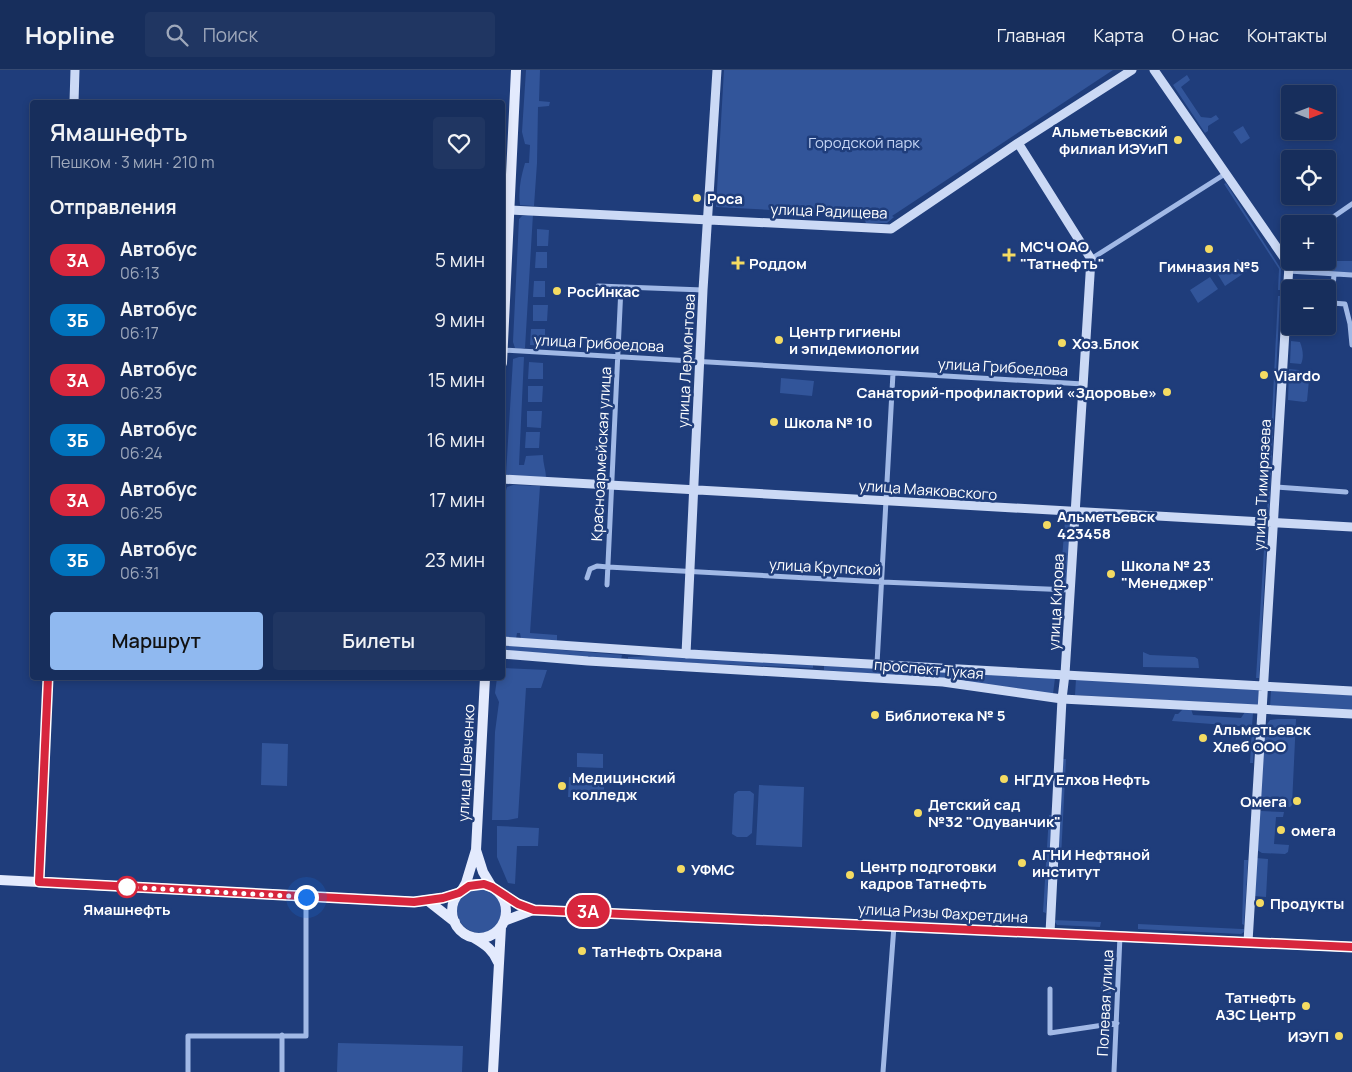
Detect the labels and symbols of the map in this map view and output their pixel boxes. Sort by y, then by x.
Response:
north arrow [1281,85,1336,140]
place label: Альметьевский филиал ИЭУиП [1052,121,1168,159]
park label: Городской парк [808,132,920,153]
marker: Альметьевский филиал ИЭУиП [1172,134,1184,146]
place label: Роса [707,188,743,209]
marker: Роса [691,192,703,204]
street label: улица Радищева [770,198,888,224]
place label: МСЧ ОАО "Татнефть" [1020,236,1105,274]
marker: Гимназия №5 [1203,243,1215,255]
marker: МСЧ ОАО "Татнефть" [1002,248,1016,262]
place label: Роддом [749,253,807,274]
marker: Роддом [731,256,745,270]
place label: Гимназия №5 [1159,256,1259,277]
place label: РосИнкас [567,281,640,302]
marker: РосИнкас [551,285,563,297]
street label: улица Лермонтова [672,293,700,429]
place label: Центр гигиены и эпидемиологии [789,321,919,359]
street label: улица Грибоедова [533,329,665,357]
place label: Хоз.Блок [1072,333,1140,354]
marker: Центр гигиены и эпидемиологии [773,334,785,346]
marker: Хоз.Блок [1056,337,1068,349]
street label: улица Грибоедова [937,353,1069,381]
place label: Viardo [1274,365,1321,386]
street label: Красноармейская улица [586,366,616,542]
marker: Viardo [1258,369,1270,381]
place label: Санаторий-профилакторий «Здоровье» [856,382,1157,403]
marker: Санаторий-профилакторий «Здоровье» [1161,386,1173,398]
place label: Школа № 10 [784,412,873,433]
marker: Школа № 10 [768,416,780,428]
street label: улица Тимирязева [1248,419,1276,551]
street label: улица Маяковского [858,475,998,505]
place label: Альметьевск 423458 [1057,506,1156,544]
marker: Альметьевск 423458 [1041,519,1053,531]
street label: улица Кирова [1043,553,1069,651]
street label: улица Крупской [768,554,882,580]
place label: Школа № 23 "Менеджер" [1121,555,1214,593]
marker: Школа № 23 "Менеджер" [1105,568,1117,580]
street label: проспект Тукая [873,654,985,684]
street label: улица Шевченко [452,704,480,822]
place label: Библиотека № 5 [885,705,1006,726]
marker: Библиотека № 5 [869,709,881,721]
place label: Альметьевск Хлеб ООО [1213,719,1312,757]
marker: Альметьевск Хлеб ООО [1197,732,1209,744]
place label: Медицинский колледж [572,767,676,805]
place label: НГДУ Елхов Нефть [1014,769,1150,790]
marker: НГДУ Елхов Нефть [998,773,1010,785]
marker: Медицинский колледж [556,780,568,792]
place label: Омега [1240,791,1287,812]
place label: Детский сад №32 "Одуванчик" [928,794,1061,832]
marker: Омега [1291,795,1303,807]
marker: Детский сад №32 "Одуванчик" [912,807,924,819]
place label: омега [1291,820,1336,841]
marker: омега [1275,824,1287,836]
place label: АГНИ Нефтяной институт [1032,844,1150,882]
place label: Центр подготовки кадров Татнефть [860,856,997,894]
marker: АГНИ Нефтяной институт [1016,857,1028,869]
place label: УФМС [691,859,735,880]
marker: УФМС [675,863,687,875]
marker: Центр подготовки кадров Татнефть [844,869,856,881]
marker: Ямашнефть [116,876,138,898]
your location [294,885,319,910]
place label: Продукты [1270,893,1344,914]
line badge: 3А [566,895,610,927]
marker: Продукты [1254,897,1266,909]
street label: улица Ризы Фахретдина [857,898,1029,928]
place label: Ямашнефть [83,899,171,920]
place label: ТатНефть Охрана [592,941,722,962]
marker: ТатНефть Охрана [576,945,588,957]
street label: Полевая улица [1092,949,1118,1057]
place label: Татнефть АЗС Центр [1216,987,1296,1025]
marker: Татнефть АЗС Центр [1300,1000,1312,1012]
place label: ИЭУП [1288,1026,1329,1047]
marker: ИЭУП [1333,1030,1345,1042]

